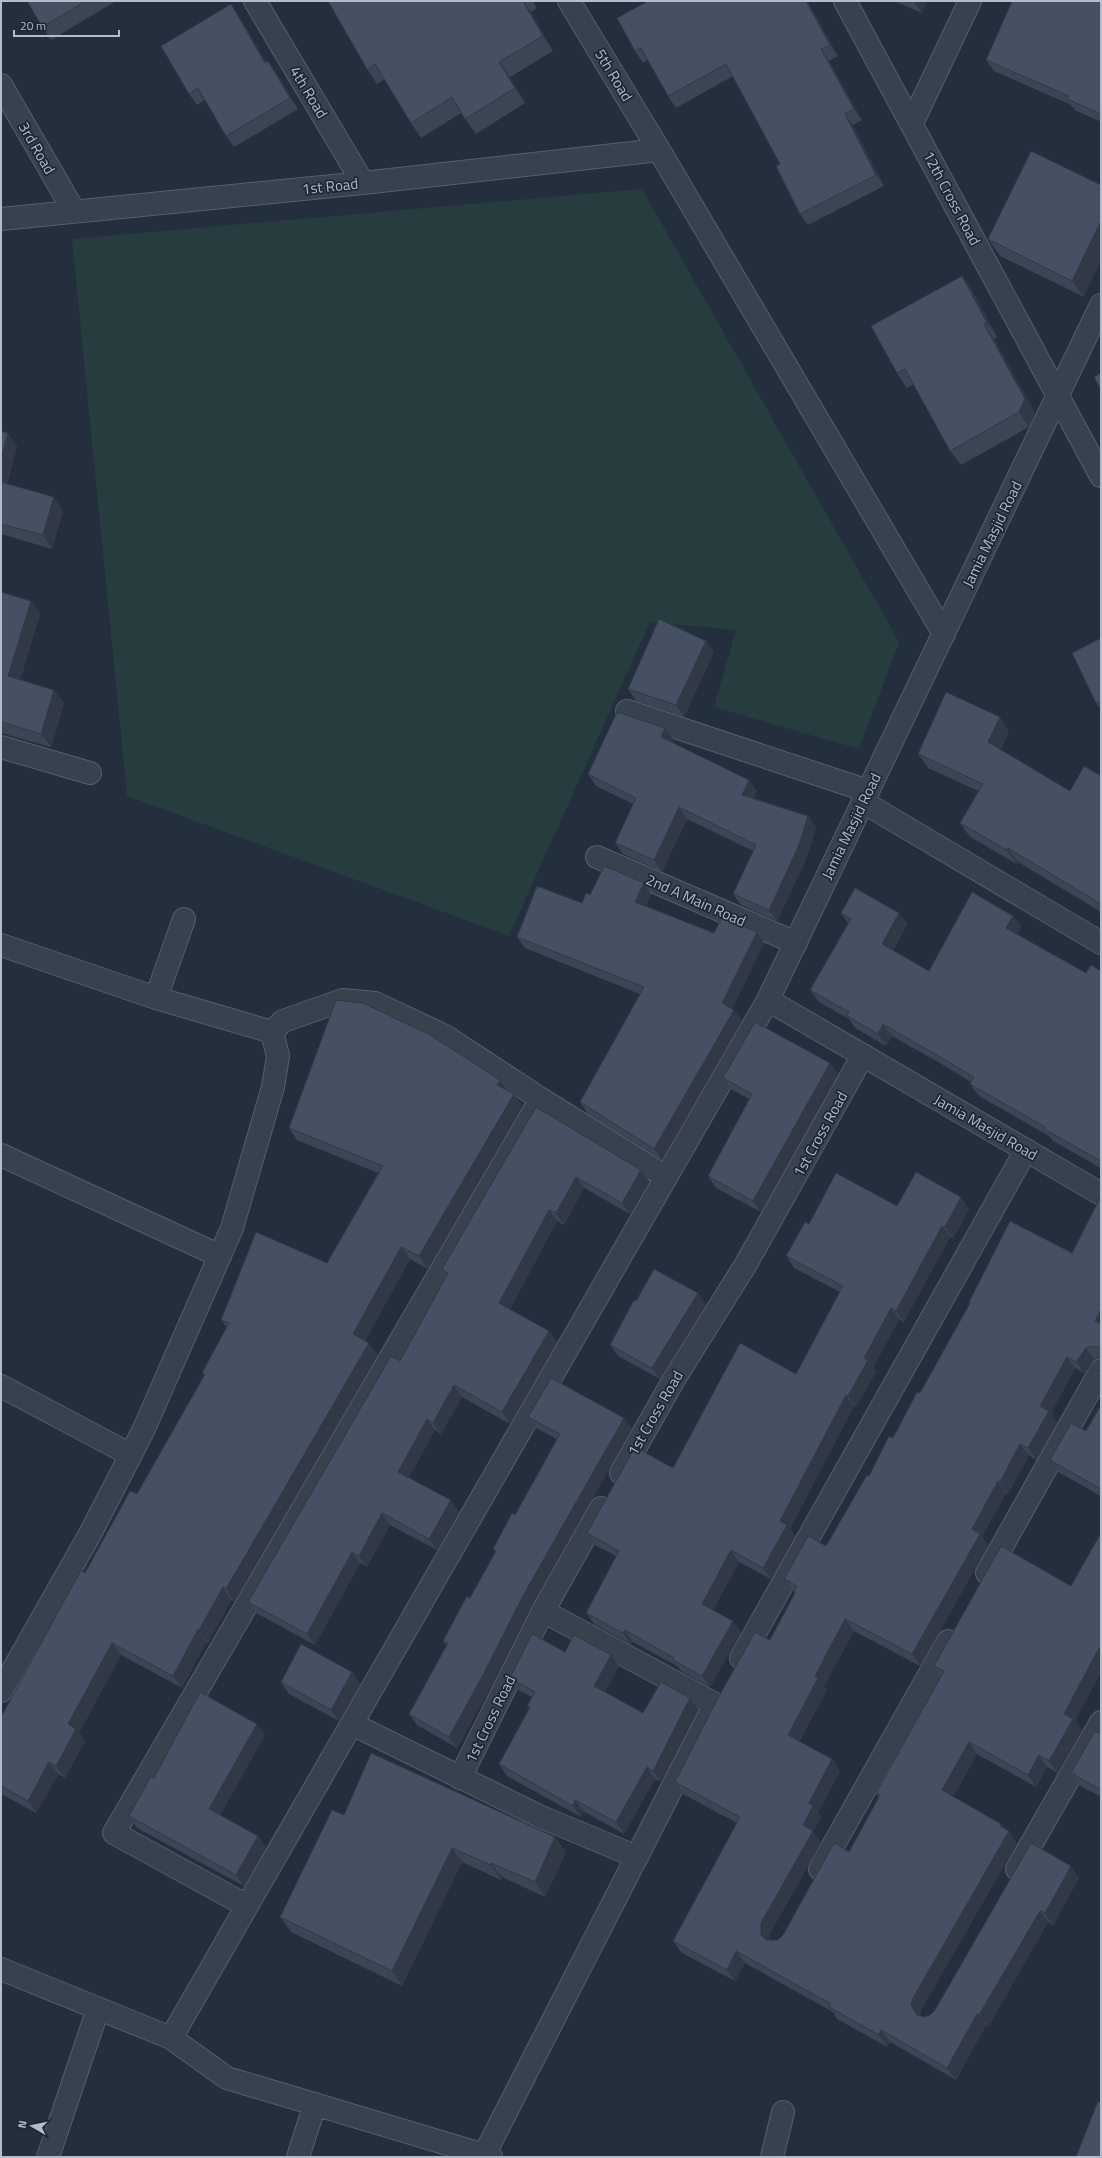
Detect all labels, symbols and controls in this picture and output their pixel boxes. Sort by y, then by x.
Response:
scale bar [14,12,119,38]
text: 20 m [20,16,46,35]
street label: 5th Road [589,44,639,106]
street label: 4th Road [284,61,334,123]
street label: 3rd Road [13,118,61,178]
street label: 12th Cross Road [917,147,987,249]
street label: 1st Road [301,172,359,200]
street label: Jamia Masjid Road [956,477,1028,591]
street label: Jamia Masjid Road [815,769,887,883]
street label: 2nd A Main Road [642,868,750,932]
street label: 1st Cross Road [787,1087,853,1181]
street label: Jamia Masjid Road [930,1088,1042,1166]
street label: 1st Cross Road [621,1366,689,1460]
street label: 1st Cross Road [459,1671,521,1767]
north arrow [12,2106,52,2146]
text: N [14,2119,31,2129]

